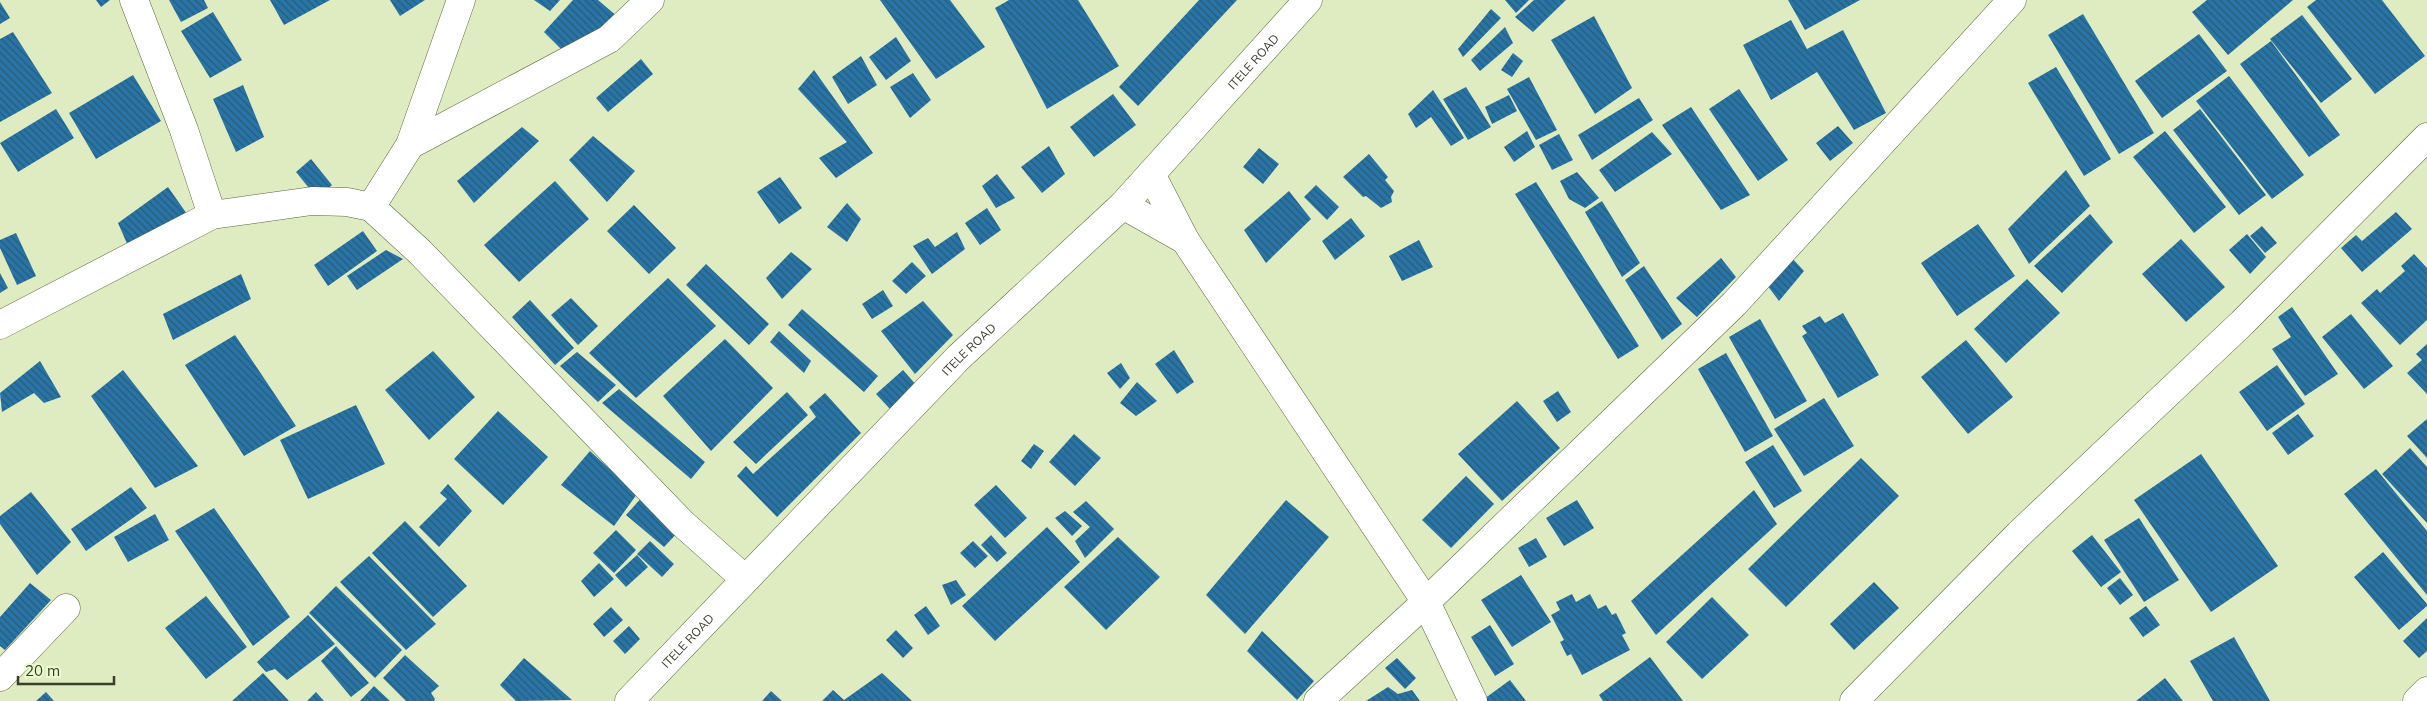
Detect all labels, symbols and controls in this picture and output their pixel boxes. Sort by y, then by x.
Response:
street label: ITELE ROAD [1224,30,1282,92]
street label: ITELE ROAD [938,320,999,378]
street label: ITELE ROAD [658,610,717,671]
scale bar [18,654,114,686]
text: 20 m [25,661,60,680]

